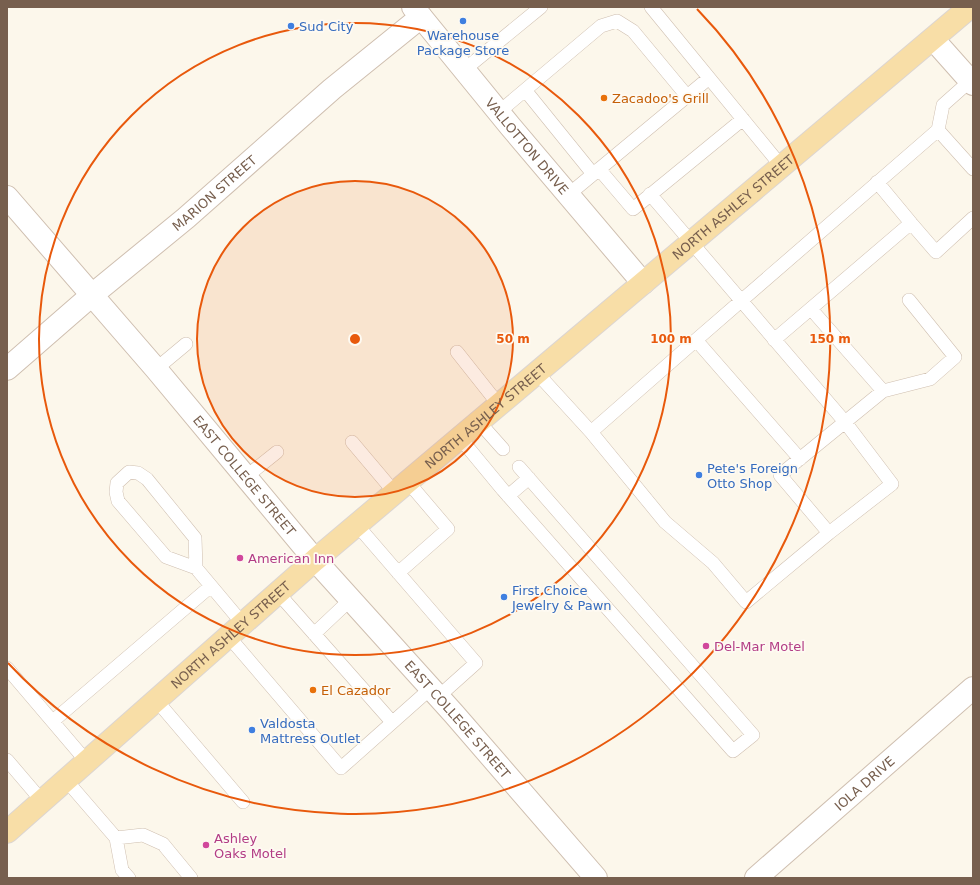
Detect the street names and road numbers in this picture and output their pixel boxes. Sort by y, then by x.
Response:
street label: VALLOTTON DRIVE [483,95,572,197]
street label: MARION STREET [169,152,259,234]
street label: NORTH ASHLEY STREET [669,152,797,263]
street label: NORTH ASHLEY STREET [422,361,549,472]
street label: EAST COLLEGE STREET [190,412,299,538]
street label: NORTH ASHLEY STREET [168,578,293,691]
street label: EAST COLLEGE STREET [402,658,514,781]
street label: IOLA DRIVE [831,753,897,813]

